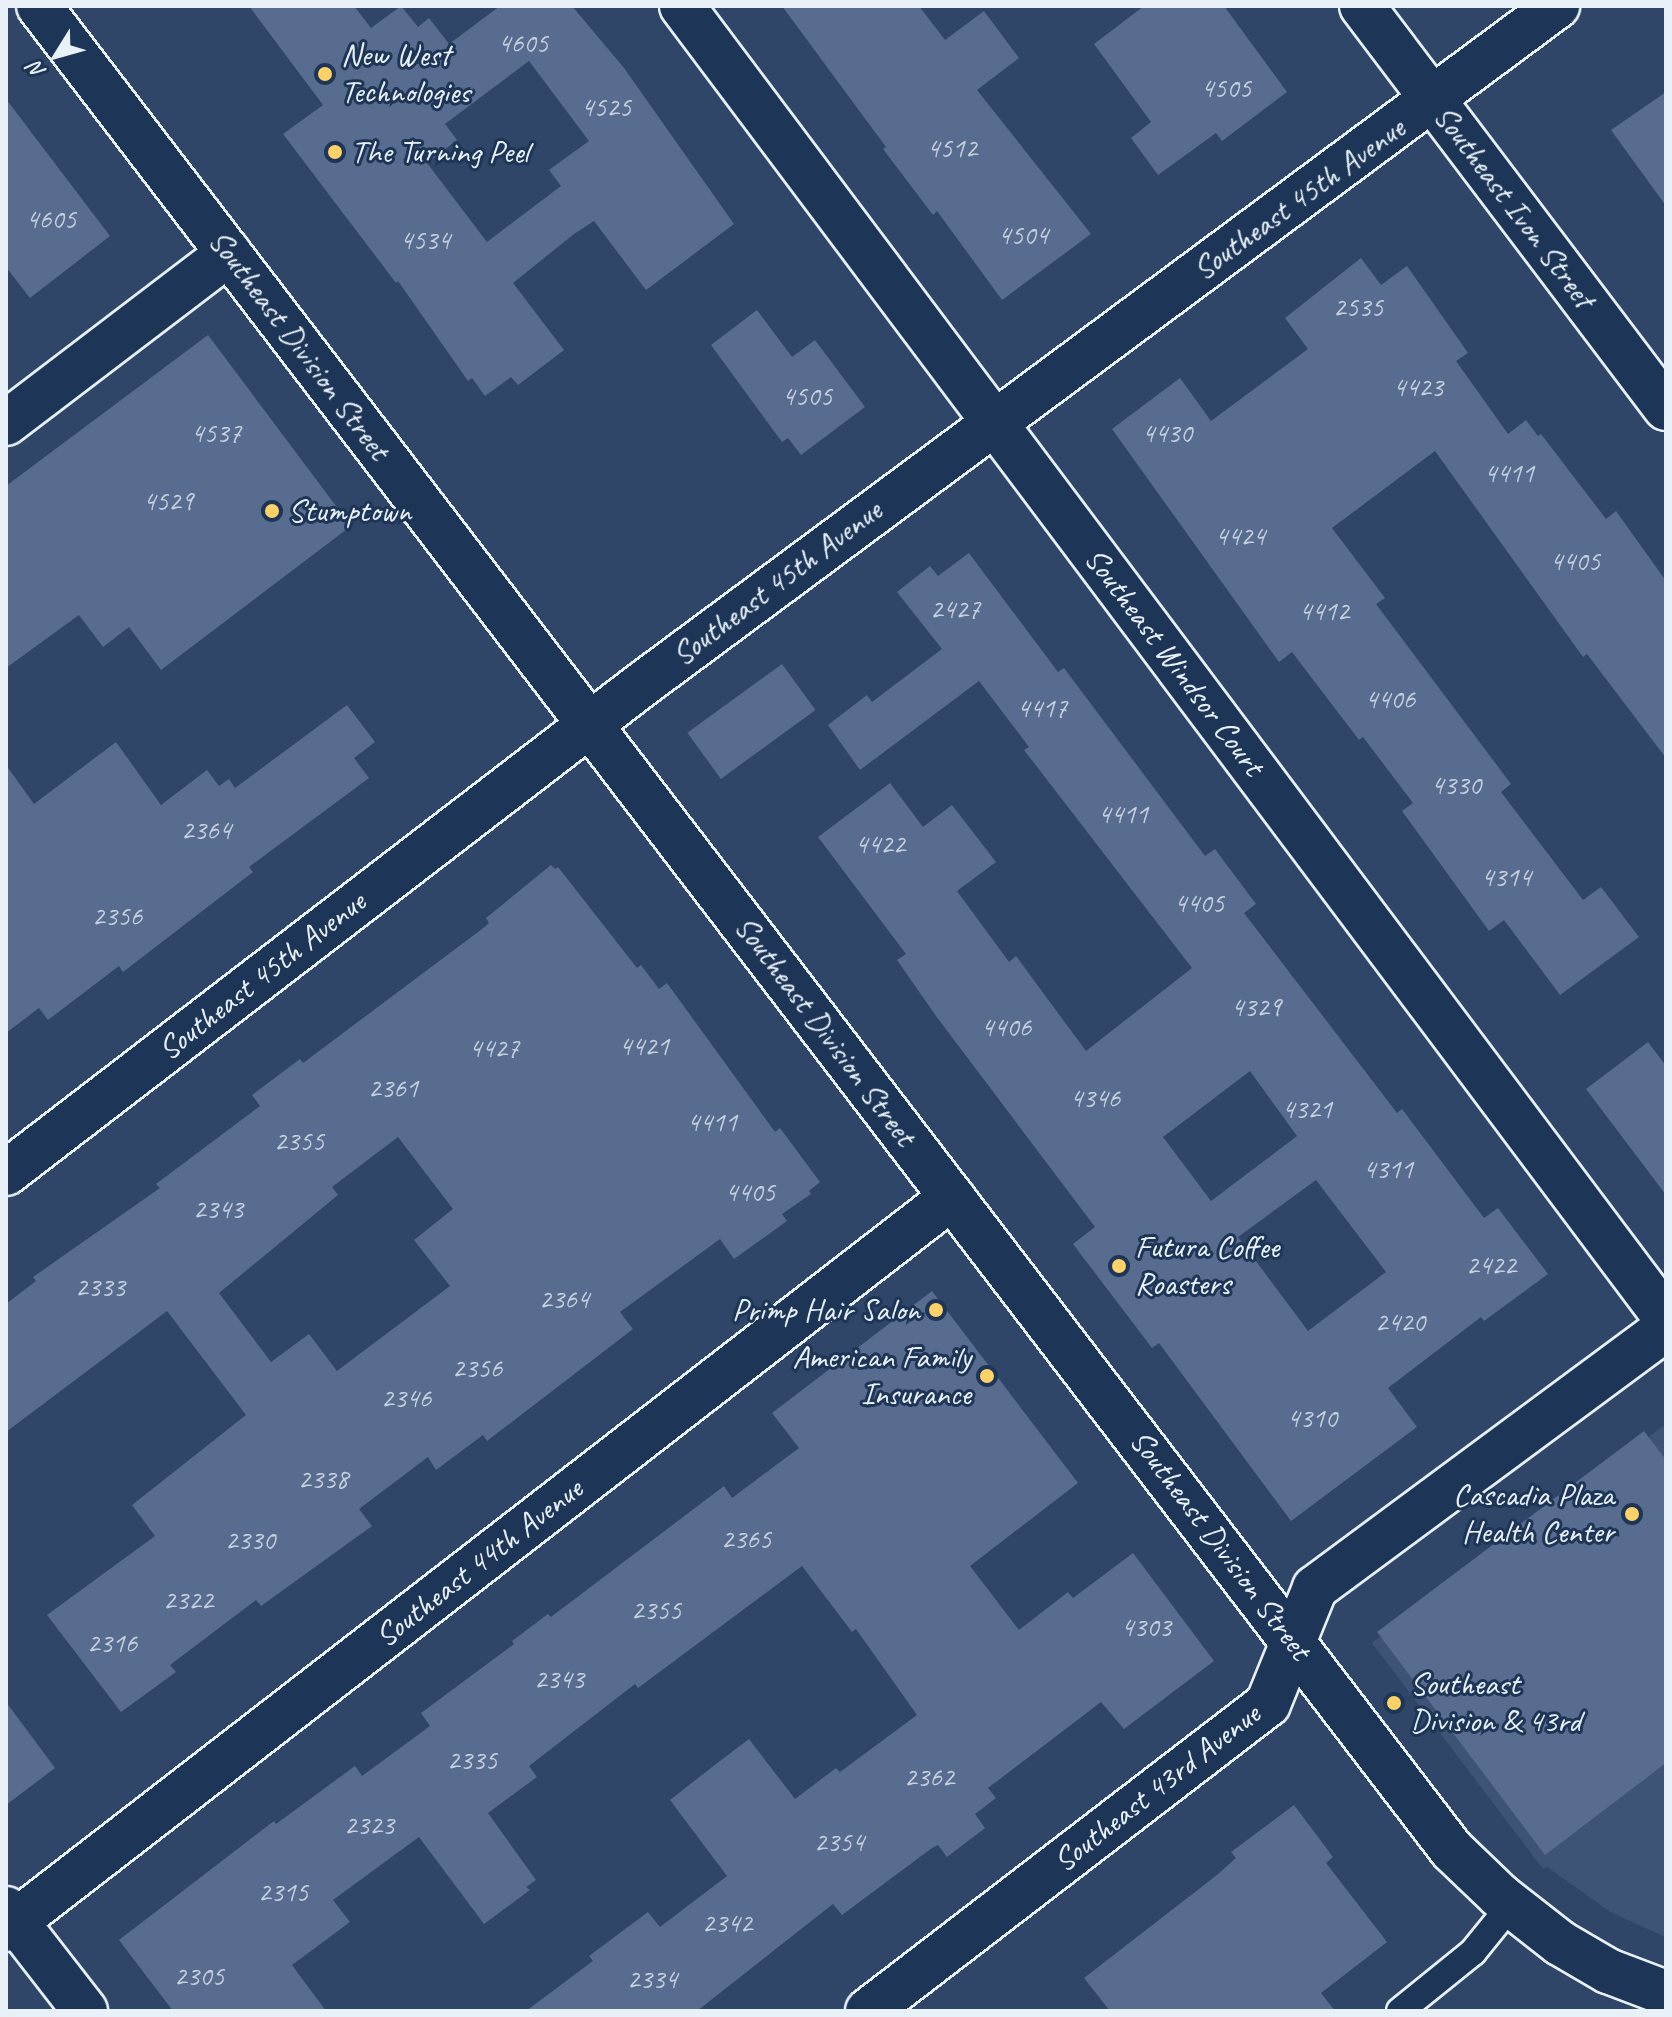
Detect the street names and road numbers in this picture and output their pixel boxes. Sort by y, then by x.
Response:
street label: Southeast Ivon Street [1426,98,1602,316]
street label: Southeast 45th Avenue [1186,109,1412,289]
street label: Southeast Division Street [200,222,398,468]
street label: Southeast 45th Avenue [665,492,889,674]
street label: Southeast Windsor Court [1076,540,1272,784]
street label: Southeast 45th Avenue [151,883,373,1069]
street label: Southeast Division Street [726,908,924,1154]
street label: Southeast Division Street [1121,1422,1319,1668]
street label: Southeast 44th Avenue [368,1470,590,1656]
street label: Southeast 43rd Avenue [1046,1696,1268,1880]

